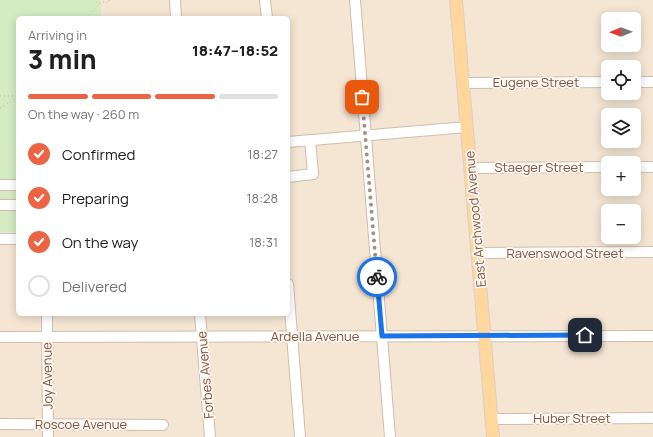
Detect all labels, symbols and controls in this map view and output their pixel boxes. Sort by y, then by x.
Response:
north arrow [601,12,641,52]
map controls [601,12,641,244]
text: Arriving in [28,26,87,44]
text: 18:47–18:52 [192,40,278,61]
text: 3 min [28,41,97,77]
button: locate [601,60,641,100]
street label: Eugene Street [493,73,579,91]
pin [345,80,379,114]
icon: bag [351,86,373,108]
text: On the way · 260 m [28,105,139,123]
button: layers [601,108,641,148]
icon: check [28,143,50,165]
text: Confirmed [62,144,135,165]
text: 18:27 [248,145,278,163]
street label: East Archwood Avenue [460,150,490,288]
button: + [601,156,641,196]
street label: Staeger Street [495,158,583,176]
icon: check [28,187,50,209]
text: Preparing [62,188,129,209]
text: 18:28 [247,189,278,207]
button: − [601,204,641,244]
icon: check [28,231,50,253]
text: On the way [62,232,138,253]
text: 18:31 [249,233,278,251]
street label: Ravenswood Street [507,244,623,262]
courier [357,257,397,297]
icon: bike [366,266,388,288]
text: Delivered [62,276,127,297]
pin [568,318,602,352]
icon: home [574,324,596,346]
street label: Ardella Avenue [271,327,360,345]
street label: Forbes Avenue [192,330,218,420]
street label: Joy Avenue [37,342,57,410]
street label: Huber Street [533,409,611,427]
street label: Roscoe Avenue [35,415,127,433]

